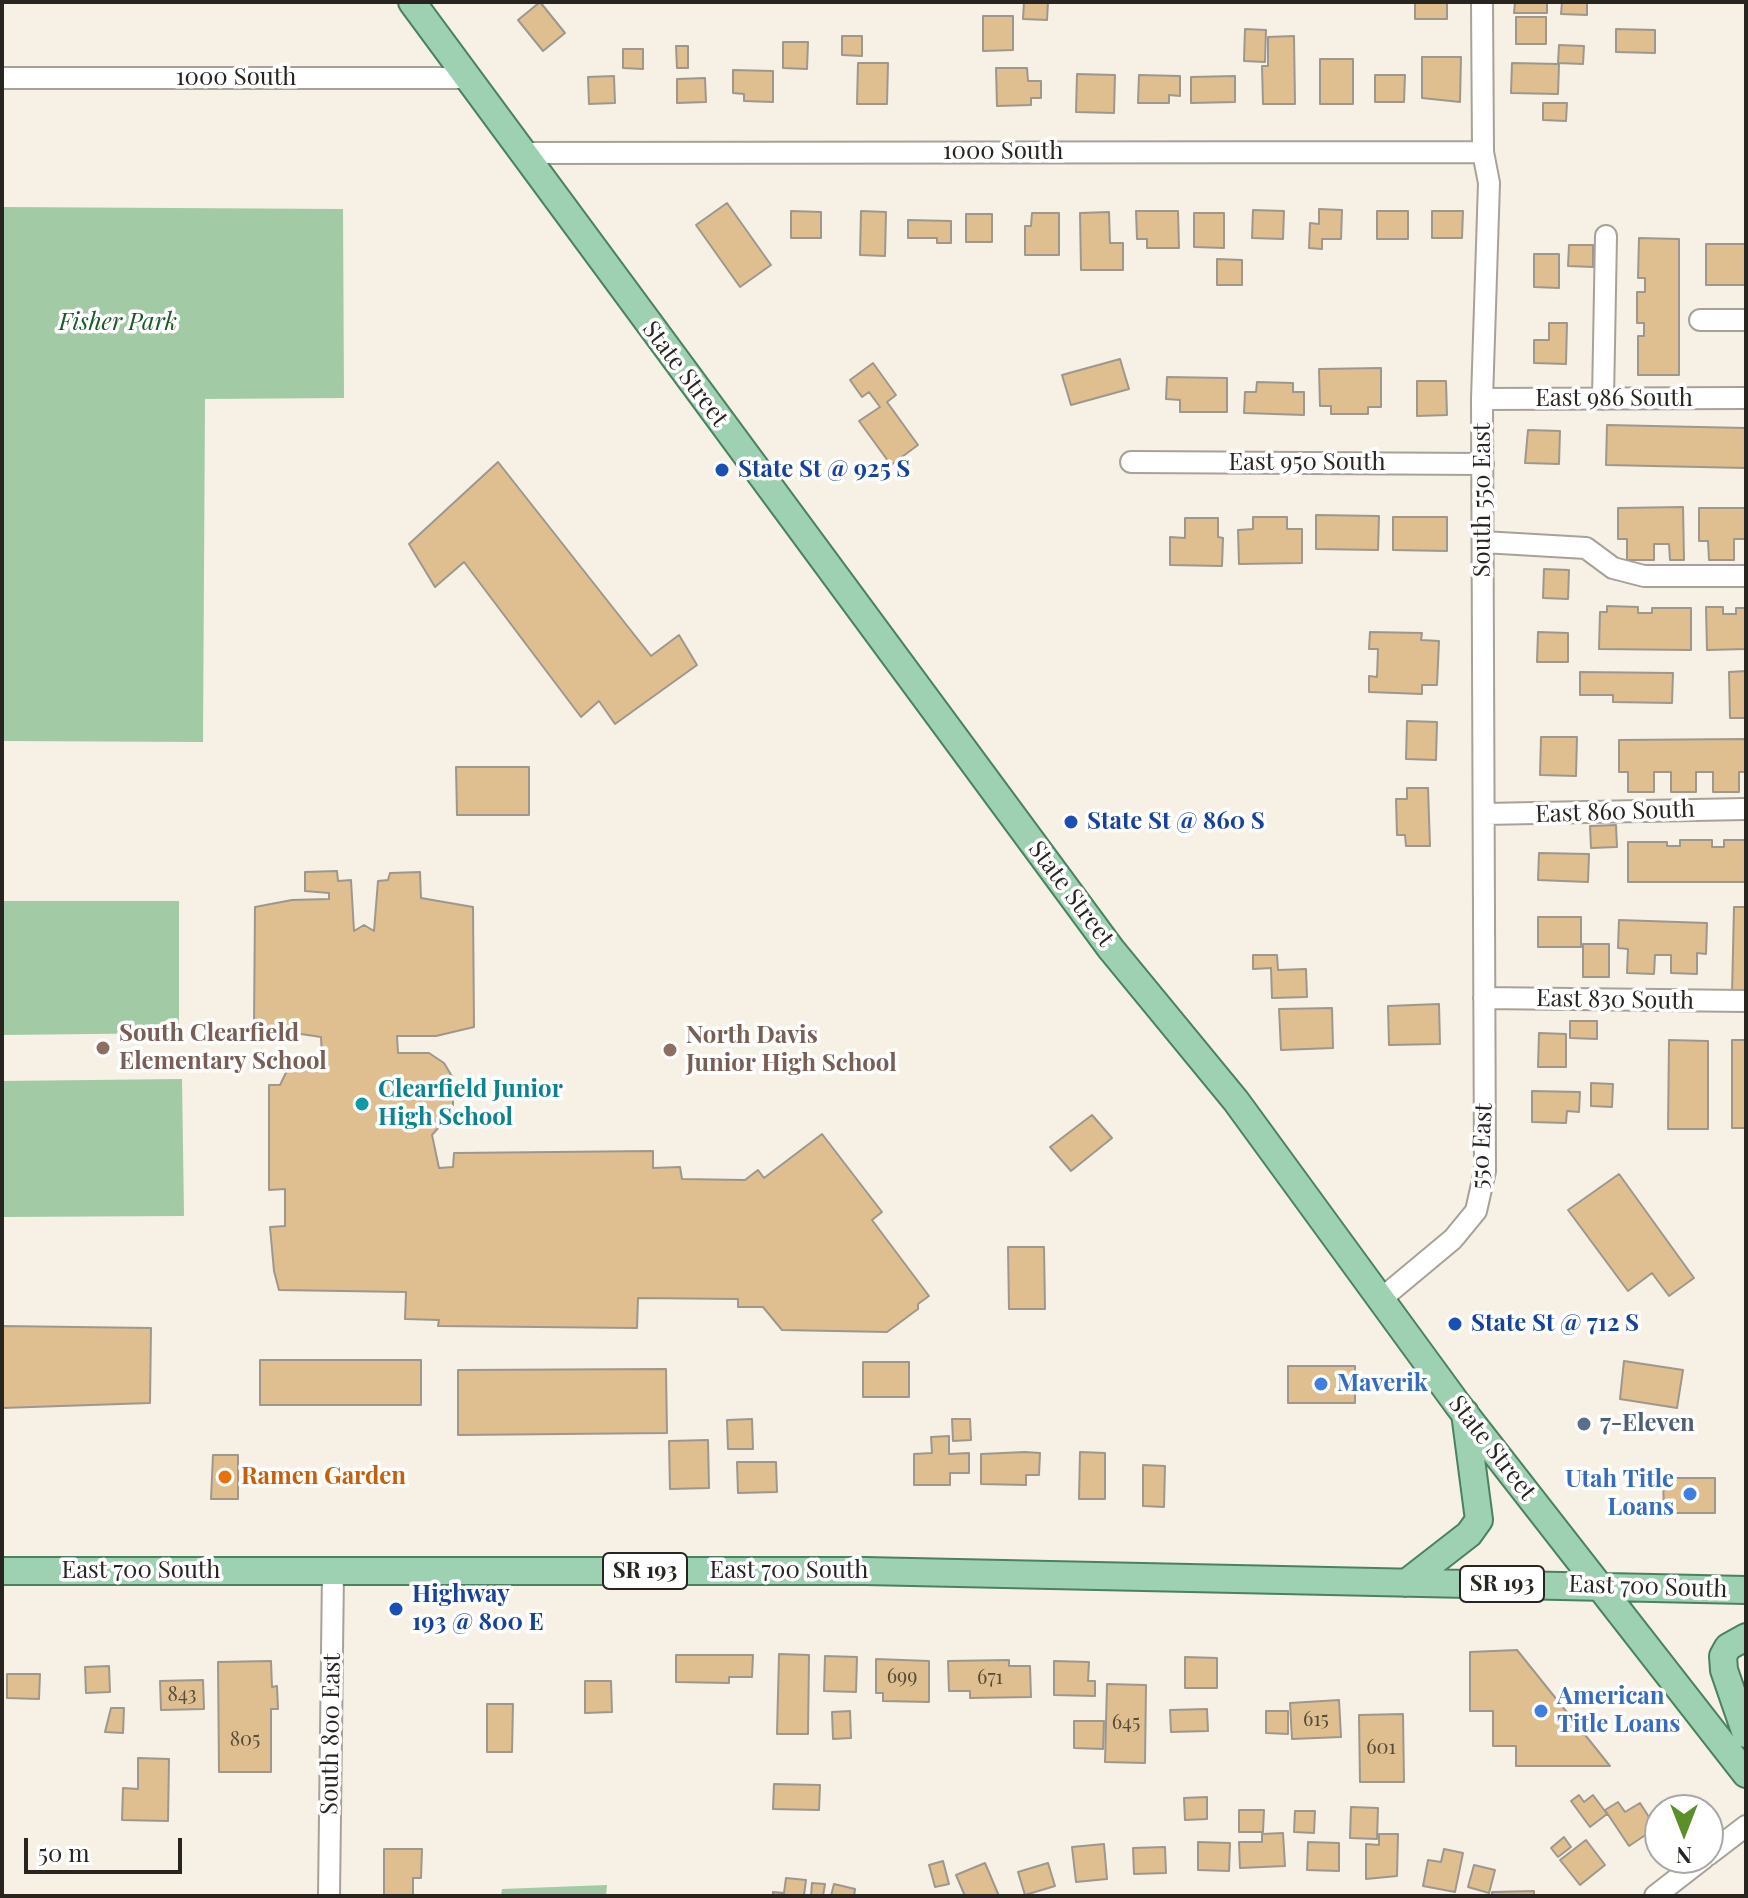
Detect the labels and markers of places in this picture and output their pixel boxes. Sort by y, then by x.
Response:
place label: State St @ 925 S [738,456,910,484]
marker: State St @ 925 S [713,461,731,479]
place label: State St @ 860 S [1087,808,1265,836]
marker: State St @ 860 S [1062,813,1080,831]
place label: South Clearfield Elementary School [119,1020,327,1076]
place label: North Davis Junior High School [686,1022,897,1078]
marker: South Clearfield Elementary School [94,1039,112,1057]
marker: North Davis Junior High School [661,1041,679,1059]
place label: Clearfield Junior High School [378,1076,563,1132]
marker: Clearfield Junior High School [353,1095,371,1113]
place label: State St @ 712 S [1471,1310,1639,1338]
marker: State St @ 712 S [1446,1315,1464,1333]
place label: Maverik [1337,1370,1428,1398]
marker: Maverik [1312,1375,1330,1393]
place label: 7-Eleven [1600,1410,1695,1438]
marker: 7-Eleven [1575,1415,1593,1433]
place label: Ramen Garden [241,1463,406,1491]
place label: Utah Title Loans [1565,1466,1674,1522]
marker: Ramen Garden [216,1468,234,1486]
marker: Utah Title Loans [1681,1485,1699,1503]
place label: Highway 193 @ 800 E [412,1581,544,1637]
marker: Highway 193 @ 800 E [387,1600,405,1618]
place label: American Title Loans [1557,1683,1680,1739]
marker: American Title Loans [1532,1702,1550,1720]

